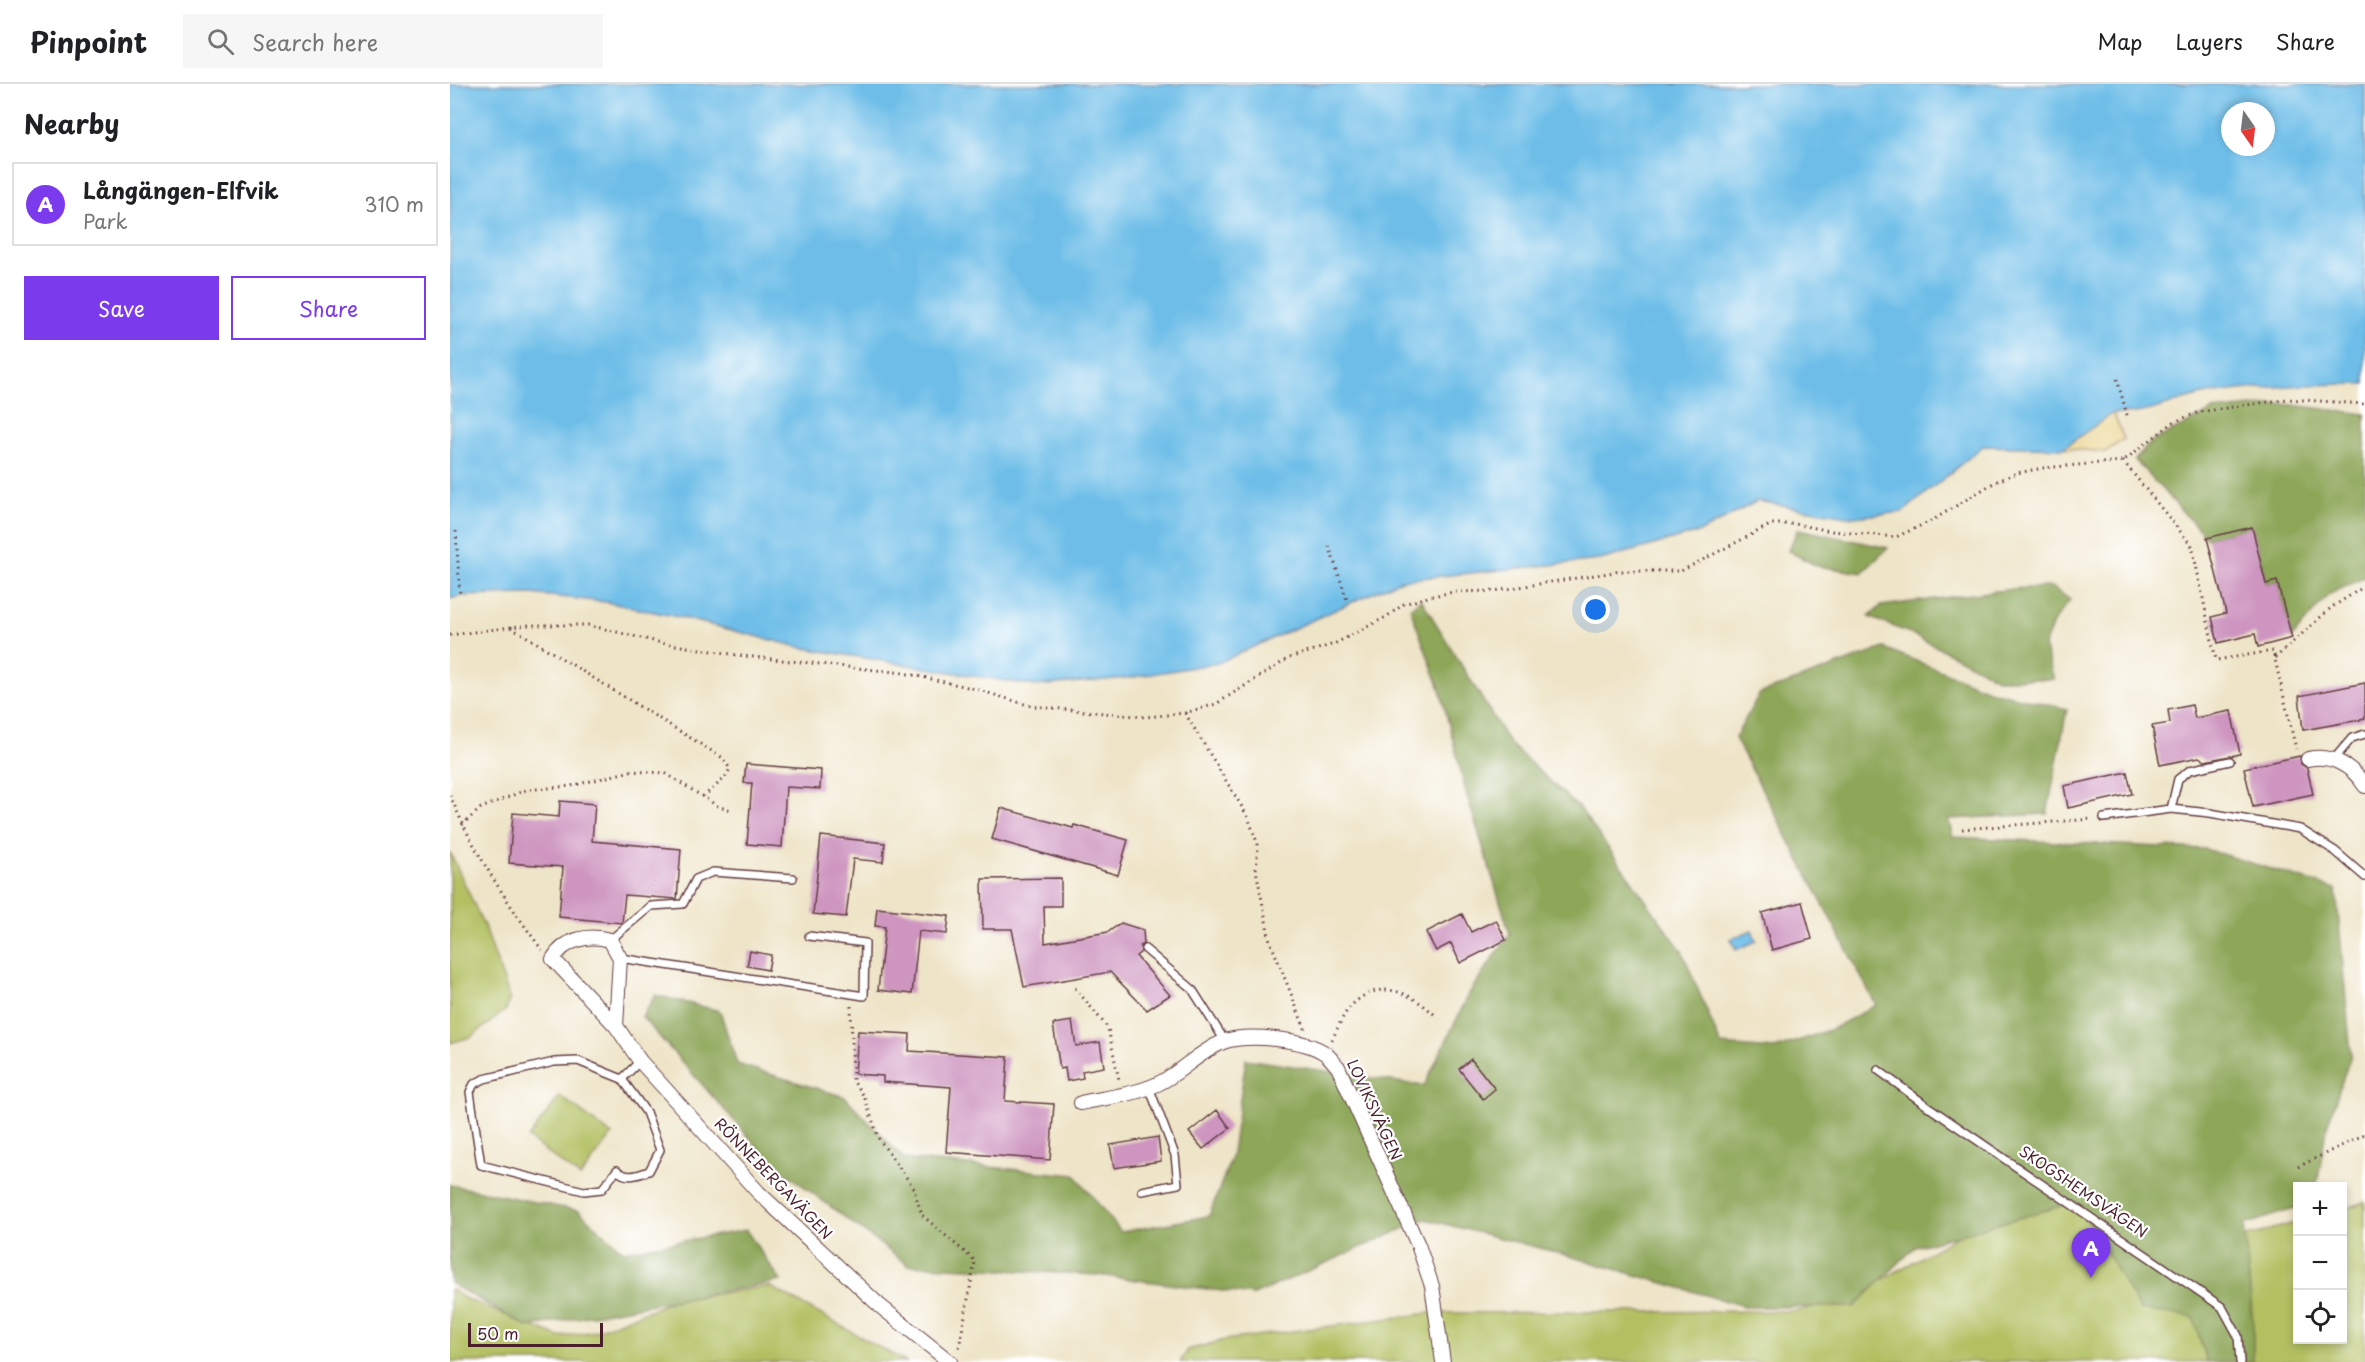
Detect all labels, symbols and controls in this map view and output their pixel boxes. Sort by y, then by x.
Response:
search box [183,14,603,68]
text: Pinpoint [30,20,147,63]
icon: search [204,25,237,58]
text: Search here [252,25,378,58]
text: Map [2098,25,2142,57]
text: Layers [2175,25,2243,57]
text: Share [2276,25,2335,57]
north arrow [2221,102,2275,156]
text: Nearby [24,104,119,143]
text: Långängen-Elfvik [83,173,279,206]
text: A [38,189,53,219]
text: 310 m [364,189,424,219]
text: Park [83,206,128,236]
button: Save [24,276,219,340]
button: Share [231,276,426,340]
your location [1581,595,1610,624]
street label: LOVIKSVÄGEN [1342,1055,1409,1164]
street label: RÖNNEBERGAVÄGEN [710,1112,838,1244]
street label: SKOGSHEMSVÄGEN [2015,1139,2153,1242]
map controls [2293,1182,2347,1344]
button: + [2293,1182,2347,1236]
pin: A [2072,1228,2110,1278]
button: − [2293,1236,2347,1290]
button: locate [2293,1290,2347,1344]
scale bar [468,1320,603,1348]
text: 50 m [477,1321,518,1345]

